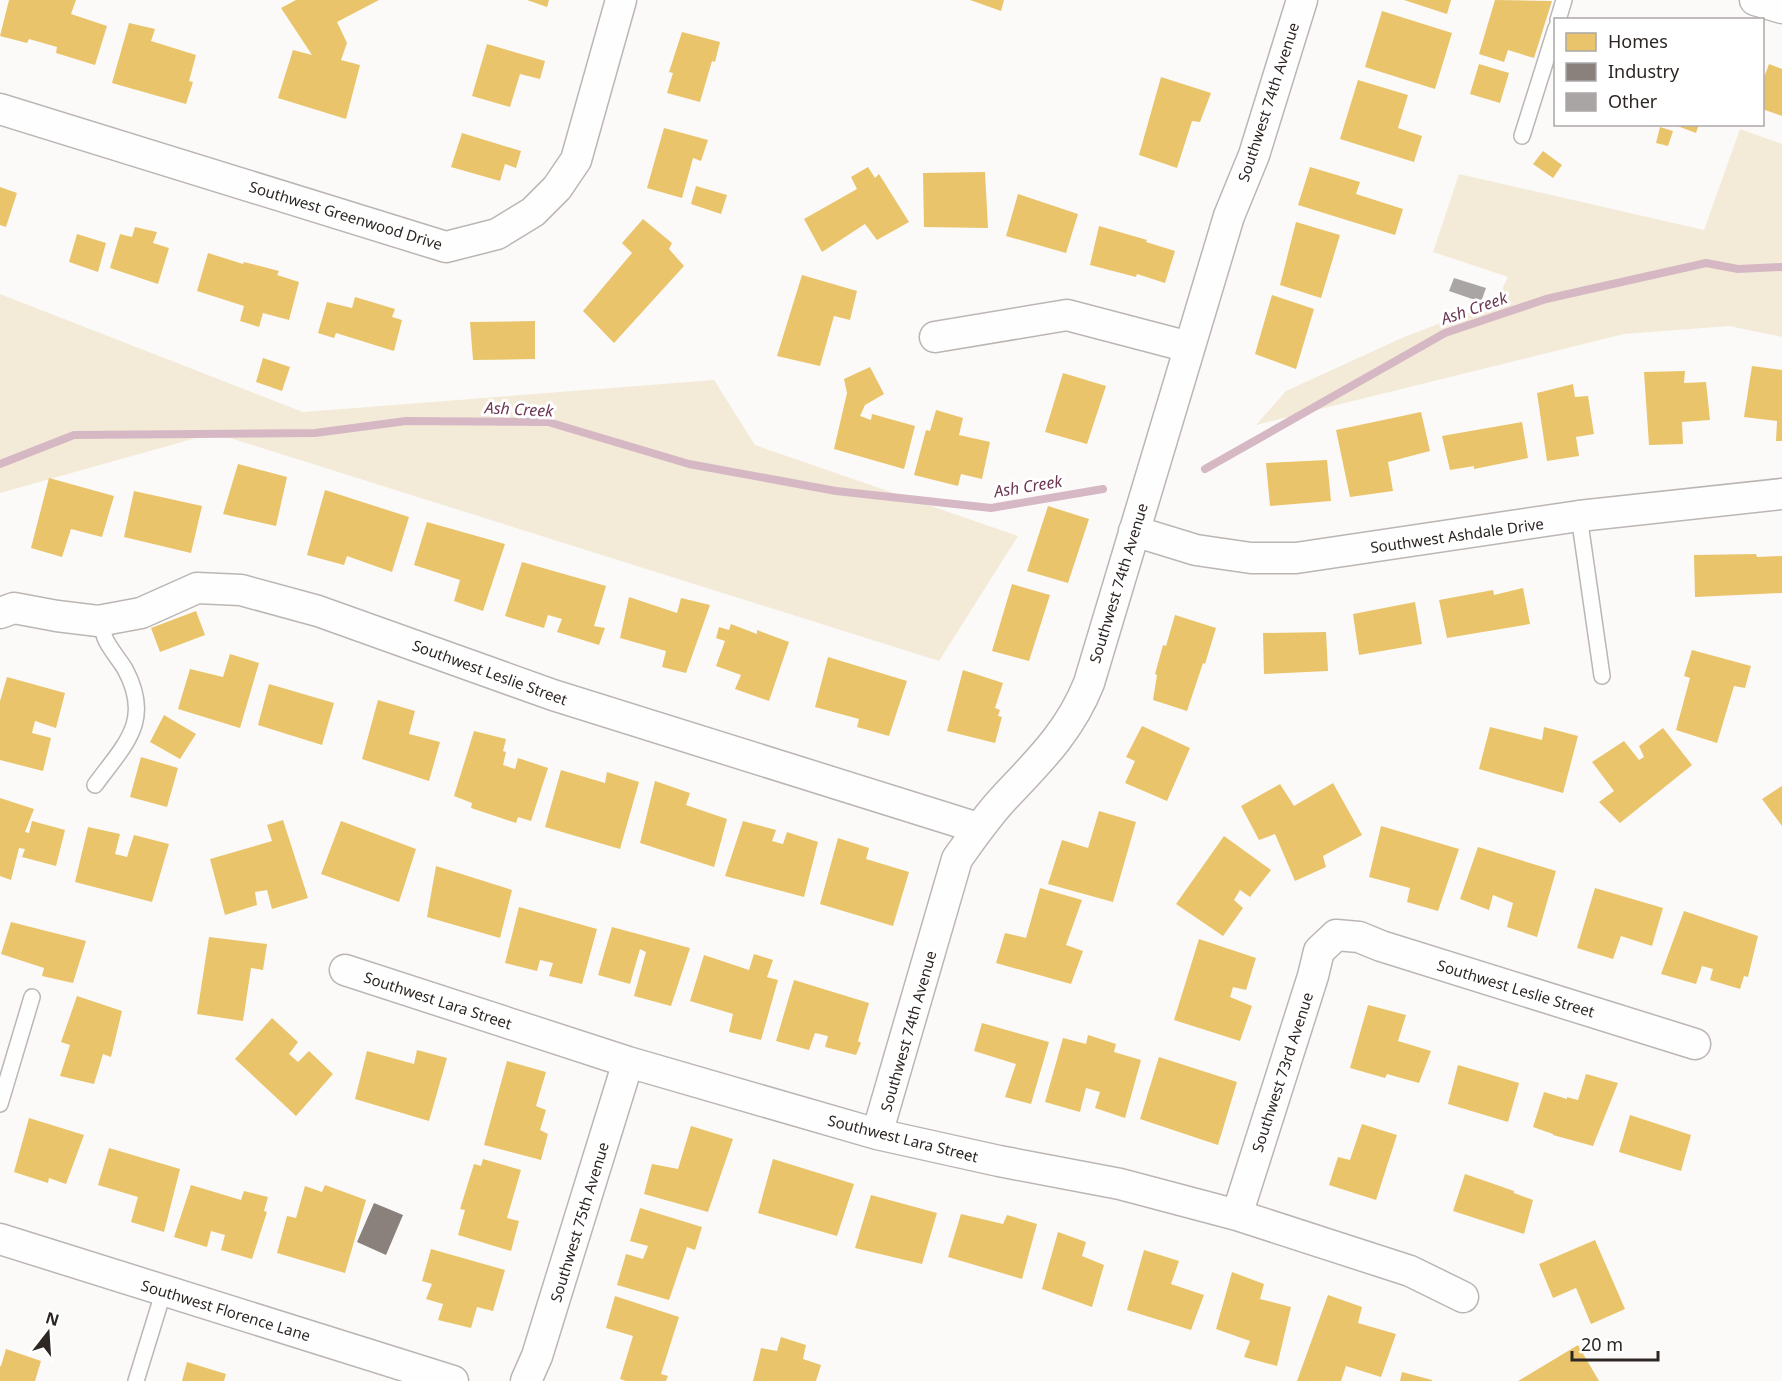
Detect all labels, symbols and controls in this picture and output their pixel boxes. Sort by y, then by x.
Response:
legend [1554,18,1764,126]
street label: Southwest 74th Avenue [1233,20,1303,184]
text: Homes [1608,29,1668,53]
text: Industry [1608,59,1680,83]
text: Other [1608,89,1658,113]
street label: Southwest Greenwood Drive [247,176,445,254]
water label: Ash Creek [1437,286,1511,330]
water label: Ash Creek [483,396,555,422]
water label: Ash Creek [991,470,1065,502]
street label: Southwest 74th Avenue [1084,500,1152,666]
street label: Southwest Ashdale Drive [1369,513,1545,557]
street label: Southwest Leslie Street [410,635,571,710]
street label: Southwest 74th Avenue [875,948,941,1114]
street label: Southwest Leslie Street [1435,955,1598,1022]
street label: Southwest Lara Street [361,967,515,1034]
street label: Southwest 73rd Avenue [1247,990,1317,1154]
street label: Southwest Lara Street [826,1110,981,1167]
street label: Southwest 75th Avenue [545,1139,613,1305]
street label: Southwest Florence Lane [139,1275,313,1345]
north arrow [18,1303,78,1363]
text: N [43,1306,62,1331]
scale bar [1572,1324,1658,1362]
text: 20 m [1581,1332,1623,1356]

